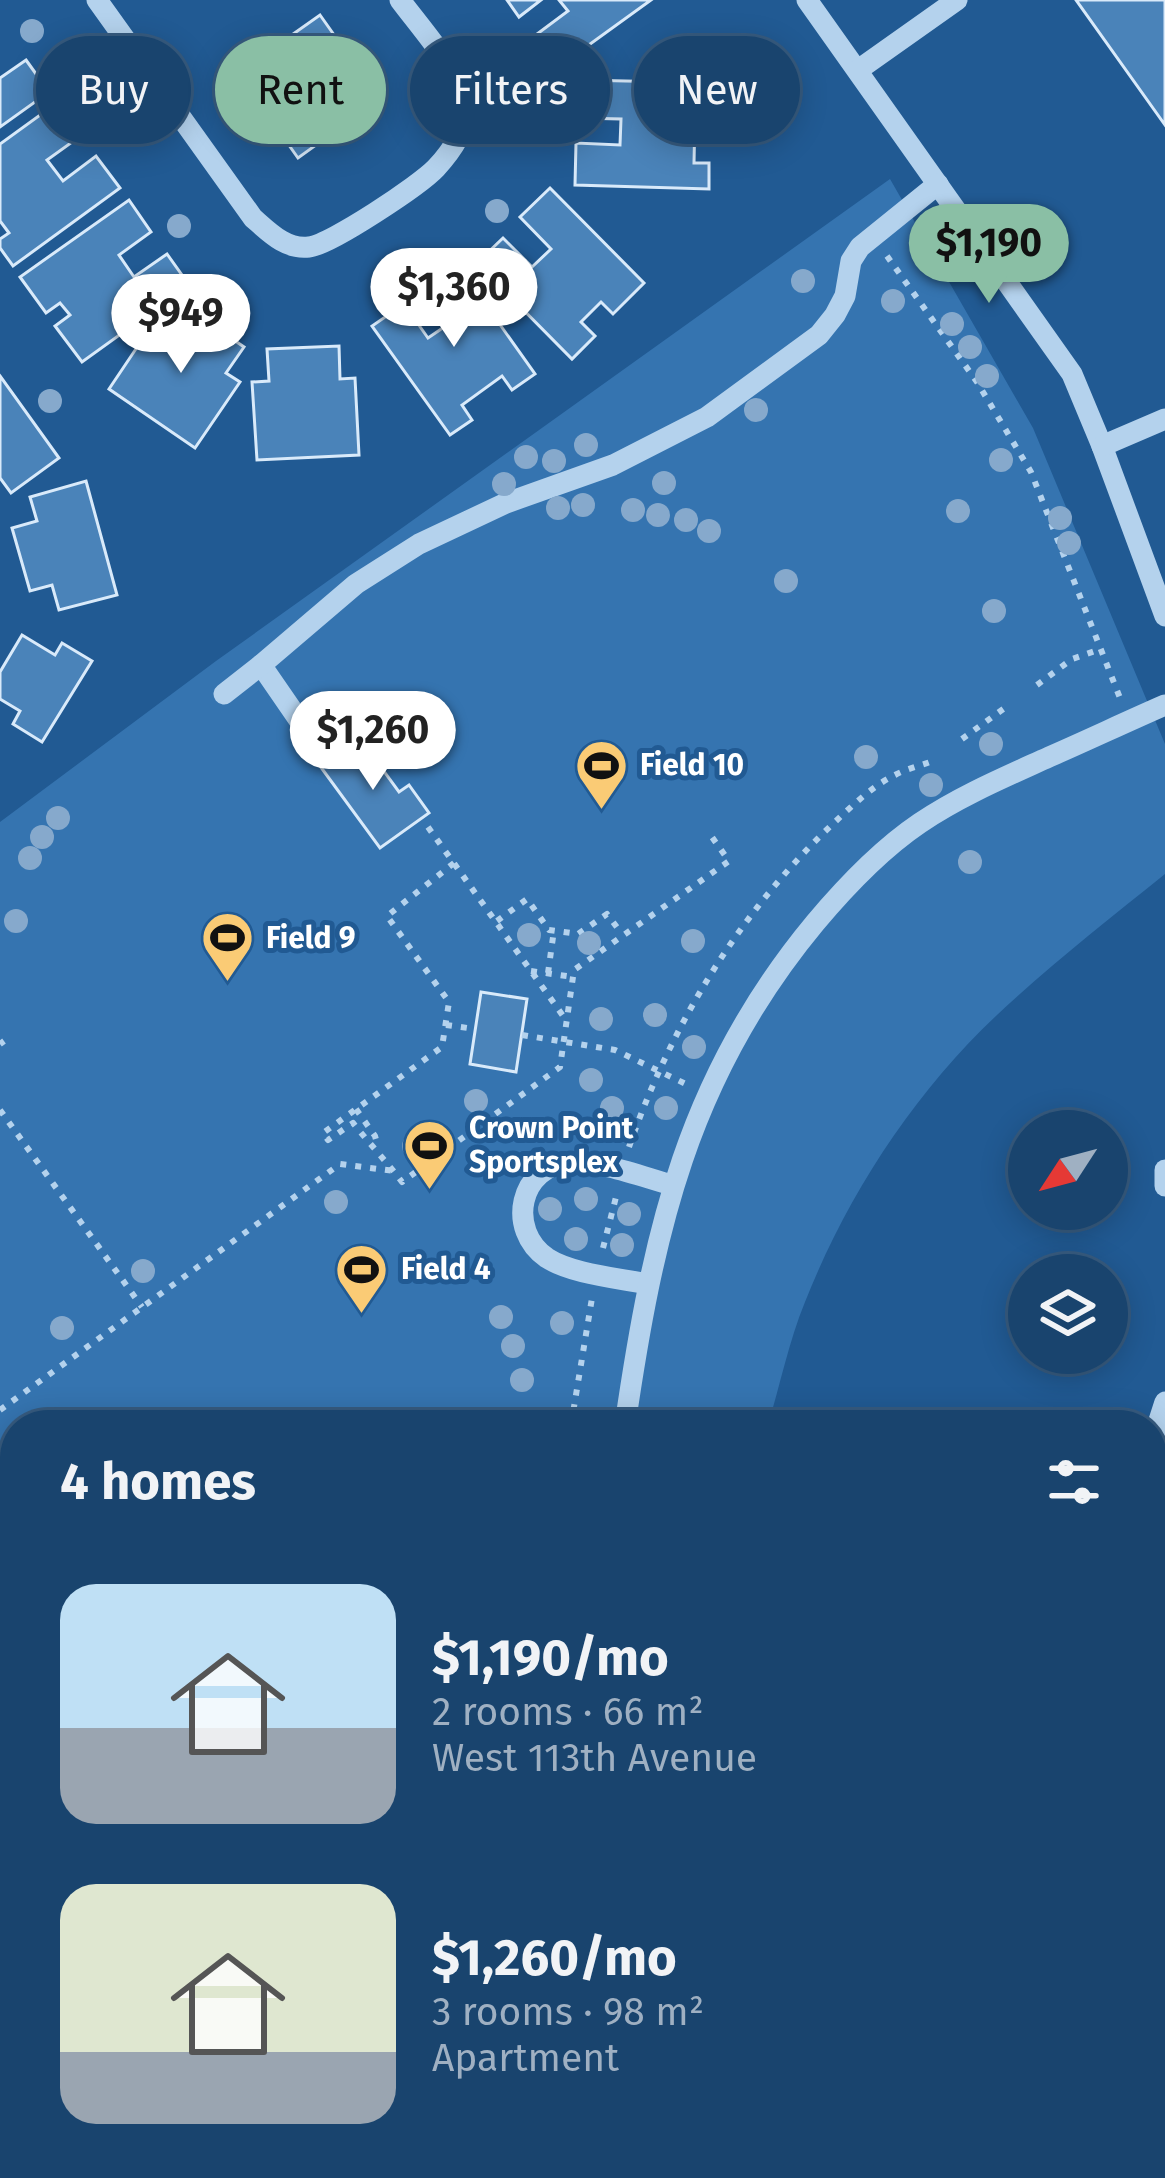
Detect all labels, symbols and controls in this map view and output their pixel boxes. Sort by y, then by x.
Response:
chip: Buy [36,36,191,144]
chip: Rent [215,36,386,144]
chip: Filters [410,36,610,144]
chip: New [634,36,800,144]
pin: $1,190 [891,204,1087,306]
text: $1,190 [936,220,1042,266]
pin: $1,360 [356,248,552,350]
text: $1,360 [397,264,511,310]
pin: $949 [110,274,252,376]
text: $949 [138,290,224,336]
pin: $1,260 [275,691,471,793]
text: $1,260 [317,707,429,753]
sports icon: Field 10 [573,737,629,811]
place label: Field 10 [640,747,744,783]
sports icon: Field 9 [199,910,255,984]
place label: Field 9 [266,920,355,956]
place label: Crown Point Sportsplex [469,1110,634,1180]
north arrow [1008,1110,1128,1230]
map controls [1008,1110,1128,1374]
sports icon: Crown Point Sportsplex [402,1117,458,1191]
sports icon: Field 4 [334,1241,390,1315]
place label: Field 4 [401,1251,491,1287]
button: layers [1008,1254,1128,1374]
icon: filters [1041,1449,1107,1515]
text: 4 homes [60,1451,256,1513]
text: $1,190/mo [432,1627,669,1689]
icon: home [156,1632,300,1776]
text: 2 rooms · 66 m² [432,1689,703,1735]
text: West 113th Avenue [432,1735,757,1781]
text: $1,260/mo [432,1927,677,1989]
icon: home [156,1932,300,2076]
text: 3 rooms · 98 m² [432,1989,704,2035]
text: Apartment [432,2035,619,2081]

